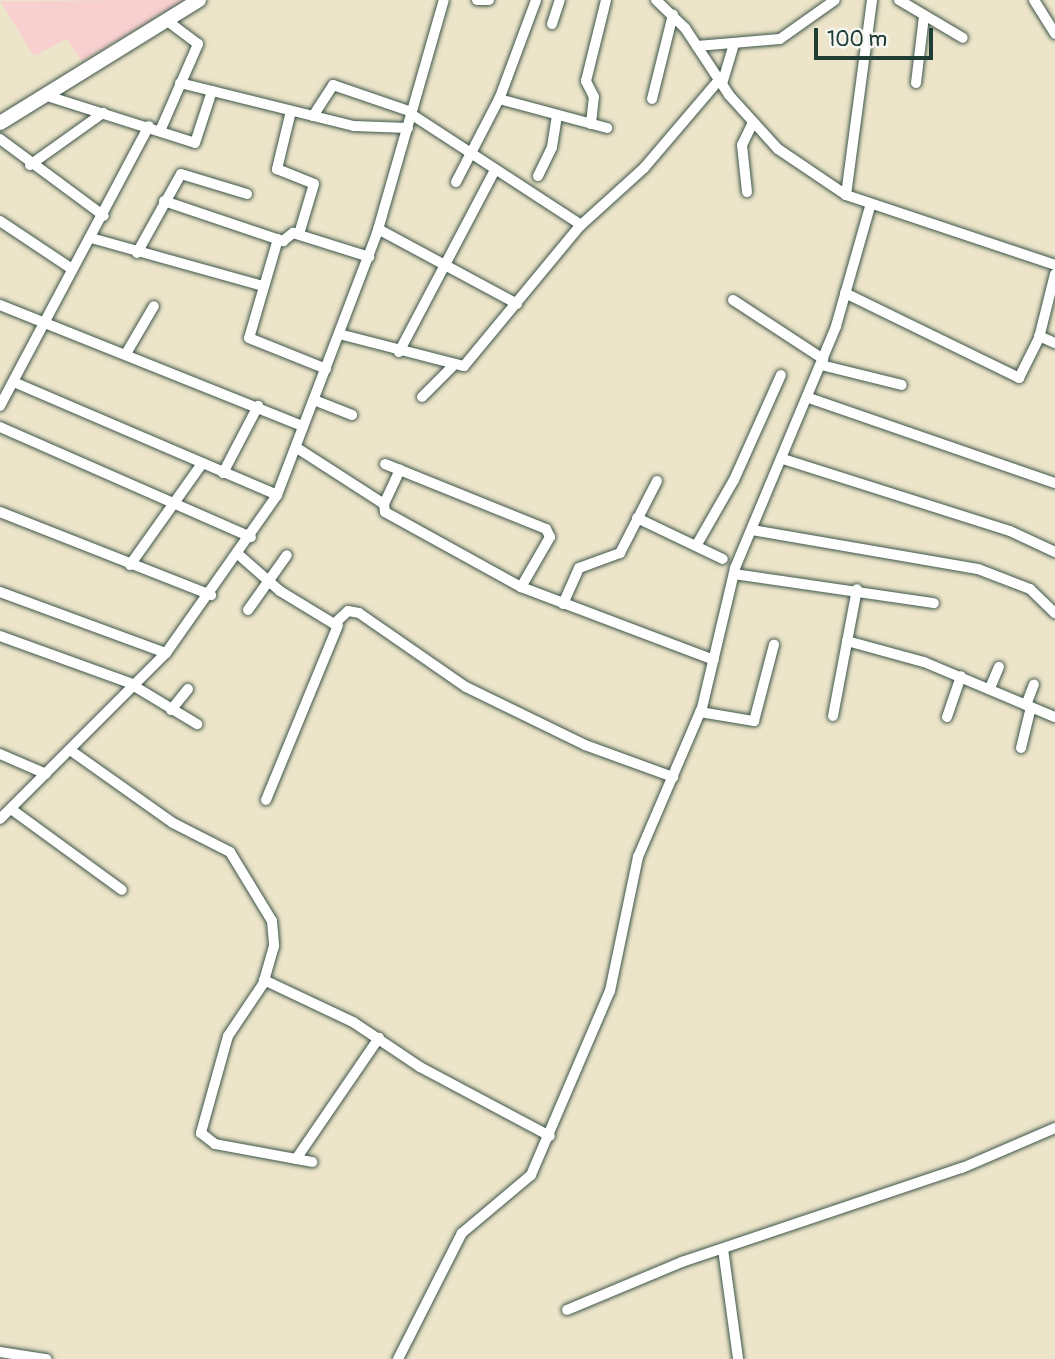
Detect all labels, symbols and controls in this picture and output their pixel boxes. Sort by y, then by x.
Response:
scale bar [817,14,936,58]
text: 100 m [827,26,887,53]

